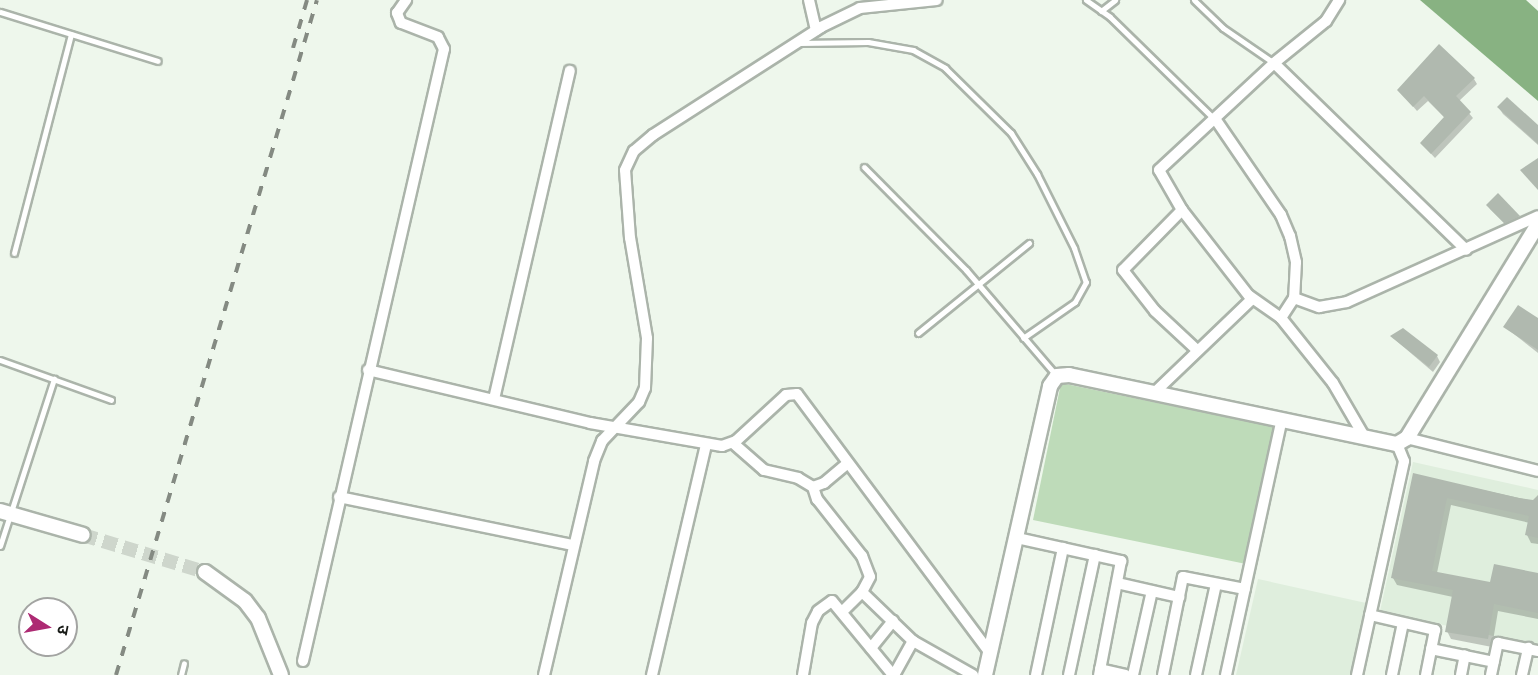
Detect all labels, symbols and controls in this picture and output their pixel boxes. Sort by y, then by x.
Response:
north arrow [18,597,78,657]
text: उ [53,624,74,637]

